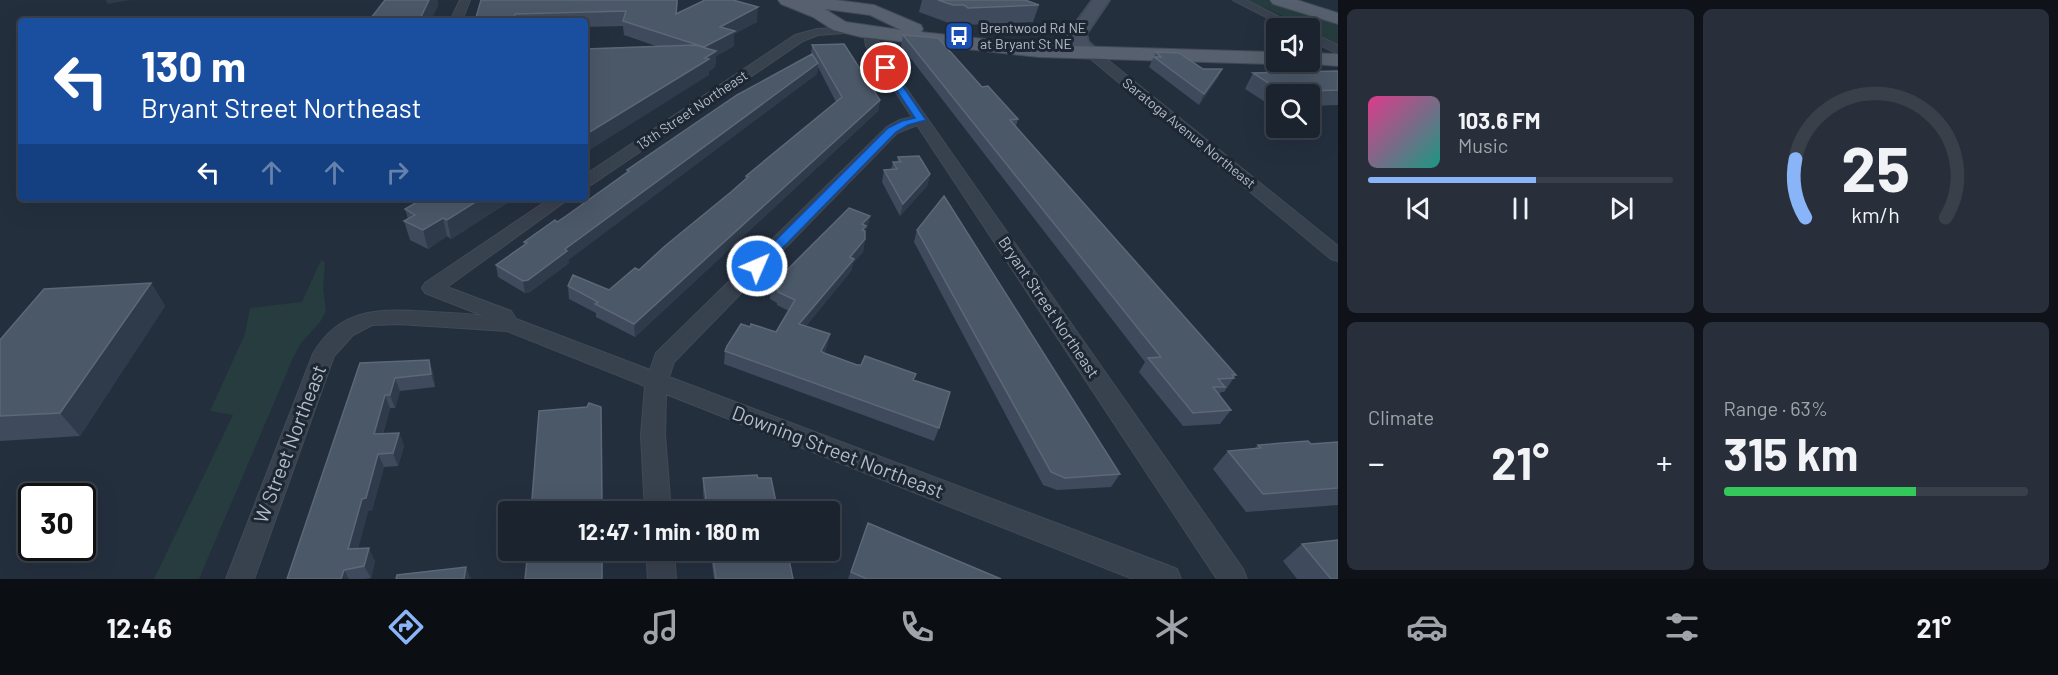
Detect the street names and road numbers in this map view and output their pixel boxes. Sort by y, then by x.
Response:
street label: 13th Street Northeast [633,66,750,153]
street label: Saratoga Avenue Northeast [1119,74,1259,191]
street label: Bryant Street Northeast [995,232,1104,381]
street label: W Street Northeast [248,361,330,526]
street label: Downing Street Northeast [729,400,948,503]

